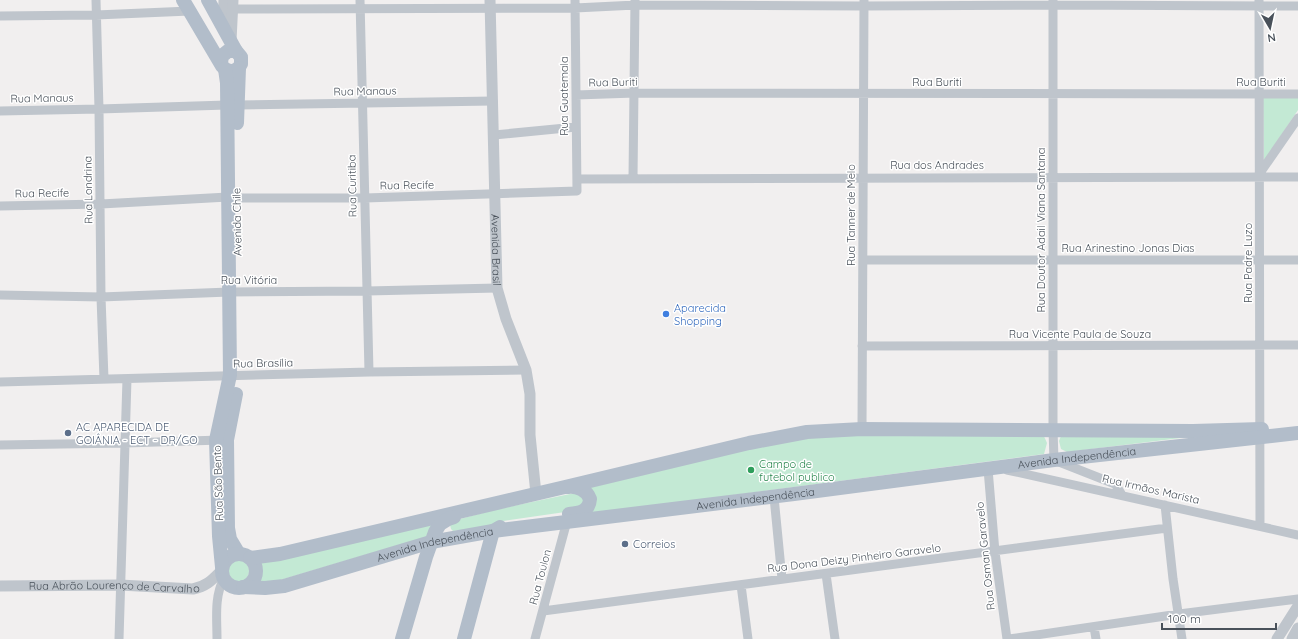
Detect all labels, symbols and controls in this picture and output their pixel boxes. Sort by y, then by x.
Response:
north arrow [1250,8,1290,48]
text: N [1266,30,1277,45]
street label: Rua Guatemala [557,56,571,136]
street label: Rua Buriti [588,75,638,89]
street label: Rua Buriti [912,75,962,89]
street label: Rua Buriti [1236,75,1286,89]
street label: Rua Manaus [333,83,397,99]
street label: Rua Manaus [10,90,74,106]
street label: Rua Doutor Adail Viana Santana [1034,148,1048,312]
street label: Rua Curitiba [344,155,360,217]
street label: Rua Londrina [80,156,96,224]
street label: Rua dos Andrades [890,158,984,172]
street label: Rua Tanner de Melo [844,164,858,266]
street label: Rua Recife [380,178,434,192]
street label: Rua Recife [15,186,69,200]
street label: Avenida Chile [229,188,245,256]
street label: Avenida Brasil [488,214,504,286]
street label: Rua Padre Luzo [1241,223,1255,303]
street label: Rua Arinestino Jonas Dias [1062,241,1194,255]
street label: Rua Vitória [221,273,277,287]
place label: Aparecida Shopping [674,301,726,328]
marker: Aparecida Shopping [661,309,671,319]
street label: Rua Vicente Paula de Souza [1009,327,1151,341]
street label: Rua Brasília [233,355,293,371]
place label: AC APARECIDA DE GOIÂNIA - ECT - DR/GO [76,420,198,447]
marker: AC APARECIDA DE GOIÂNIA - ECT - DR/GO [63,428,73,438]
street label: Avenida Independência [1017,444,1137,472]
street label: Rua São Bento [210,445,226,521]
place label: Campo de futebol publico [759,457,835,484]
marker: Campo de futebol publico [746,465,756,475]
street label: Rua Irmãos Marista [1101,471,1201,507]
street label: Avenida Independência [696,484,815,513]
street label: Rua Osman Garavelo [972,501,998,611]
street label: Avenida Independência [375,524,494,565]
place label: Correios [633,537,675,551]
marker: Correios [620,539,630,549]
street label: Rua Dona Deizy Pinheiro Garavelo [766,540,942,576]
street label: Rua Toulon [526,548,554,606]
street label: Rua Abrão Lourenço de Carvalho [29,578,201,596]
scale bar [1162,605,1276,631]
text: 100 m [1168,611,1201,626]

